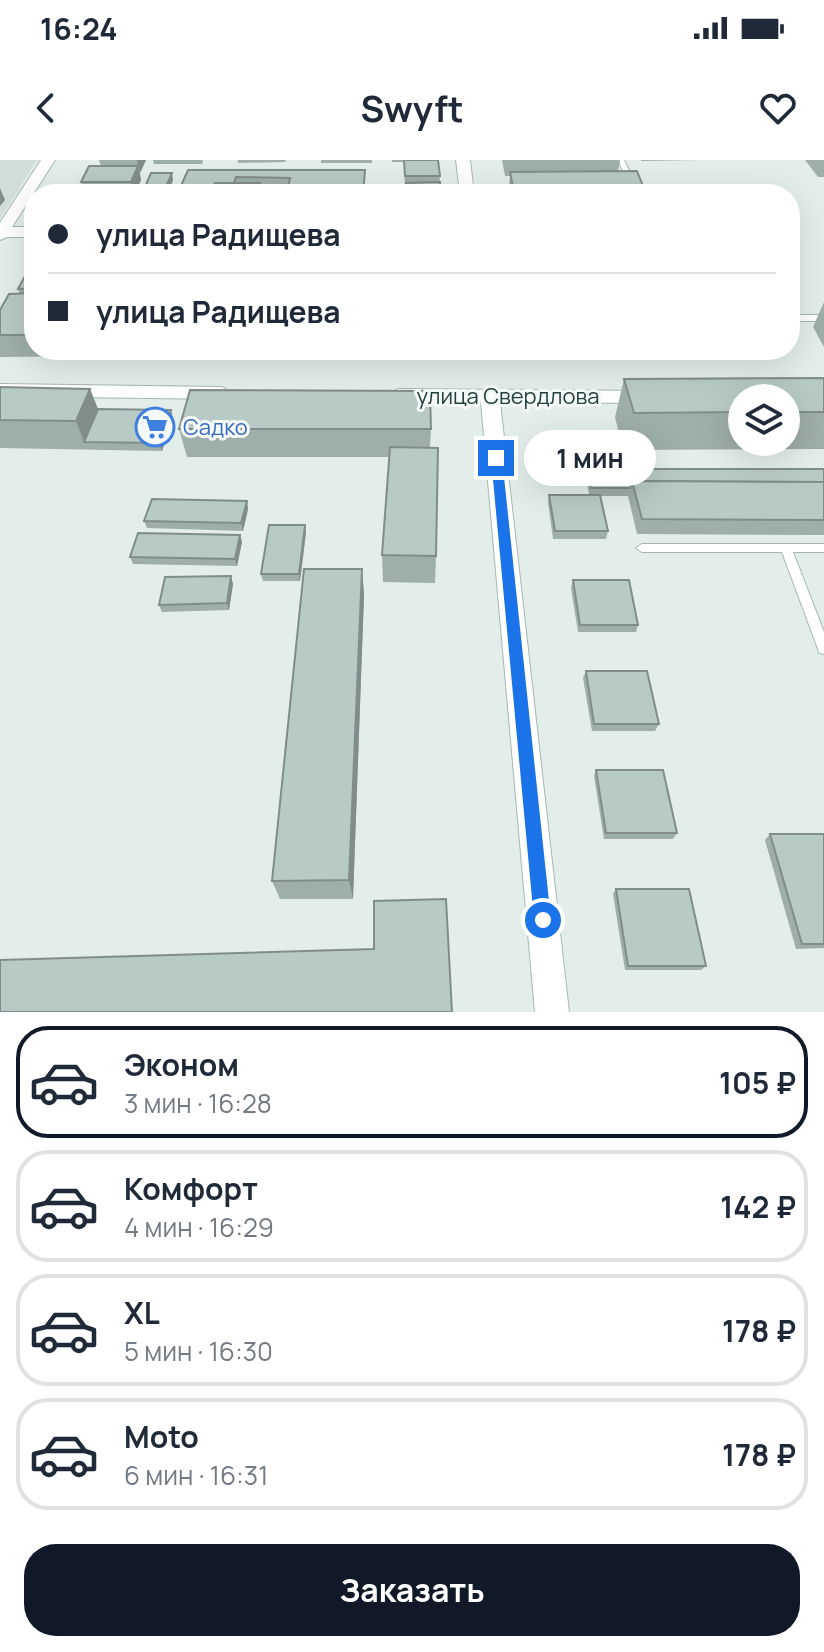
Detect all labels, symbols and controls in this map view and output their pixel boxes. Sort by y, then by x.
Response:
text: 16:24 [40,8,118,49]
text: Swyft [360,84,464,133]
icon: back [24,86,68,130]
icon: heart [756,86,800,130]
text: улица Радищева [96,214,341,255]
text: улица Радищева [96,291,341,332]
street label: улица Свердлова [417,381,599,411]
map controls [728,384,800,456]
button: layers [728,384,800,456]
supermarket icon: Садко [134,406,176,448]
place label: Садко [183,412,248,442]
callout: 1 мин [524,430,656,486]
route end [478,440,514,476]
text: 1 мин [556,440,624,476]
route start [525,902,561,938]
text: Эконом [124,1044,239,1085]
icon: car [28,1046,100,1118]
text: 105 ₽ [719,1062,796,1103]
text: 3 мин · 16:28 [124,1085,272,1121]
text: Комфорт [124,1168,258,1209]
icon: car [28,1170,100,1242]
text: 142 ₽ [720,1186,796,1227]
text: 4 мин · 16:29 [124,1209,274,1245]
text: XL [124,1292,160,1333]
icon: car [28,1294,100,1366]
text: 178 ₽ [722,1310,796,1351]
text: 5 мин · 16:30 [124,1333,273,1369]
text: Moto [124,1416,199,1457]
icon: car [28,1418,100,1490]
text: 178 ₽ [722,1434,796,1475]
text: 6 мин · 16:31 [124,1457,268,1493]
button: Заказать [24,1544,800,1636]

